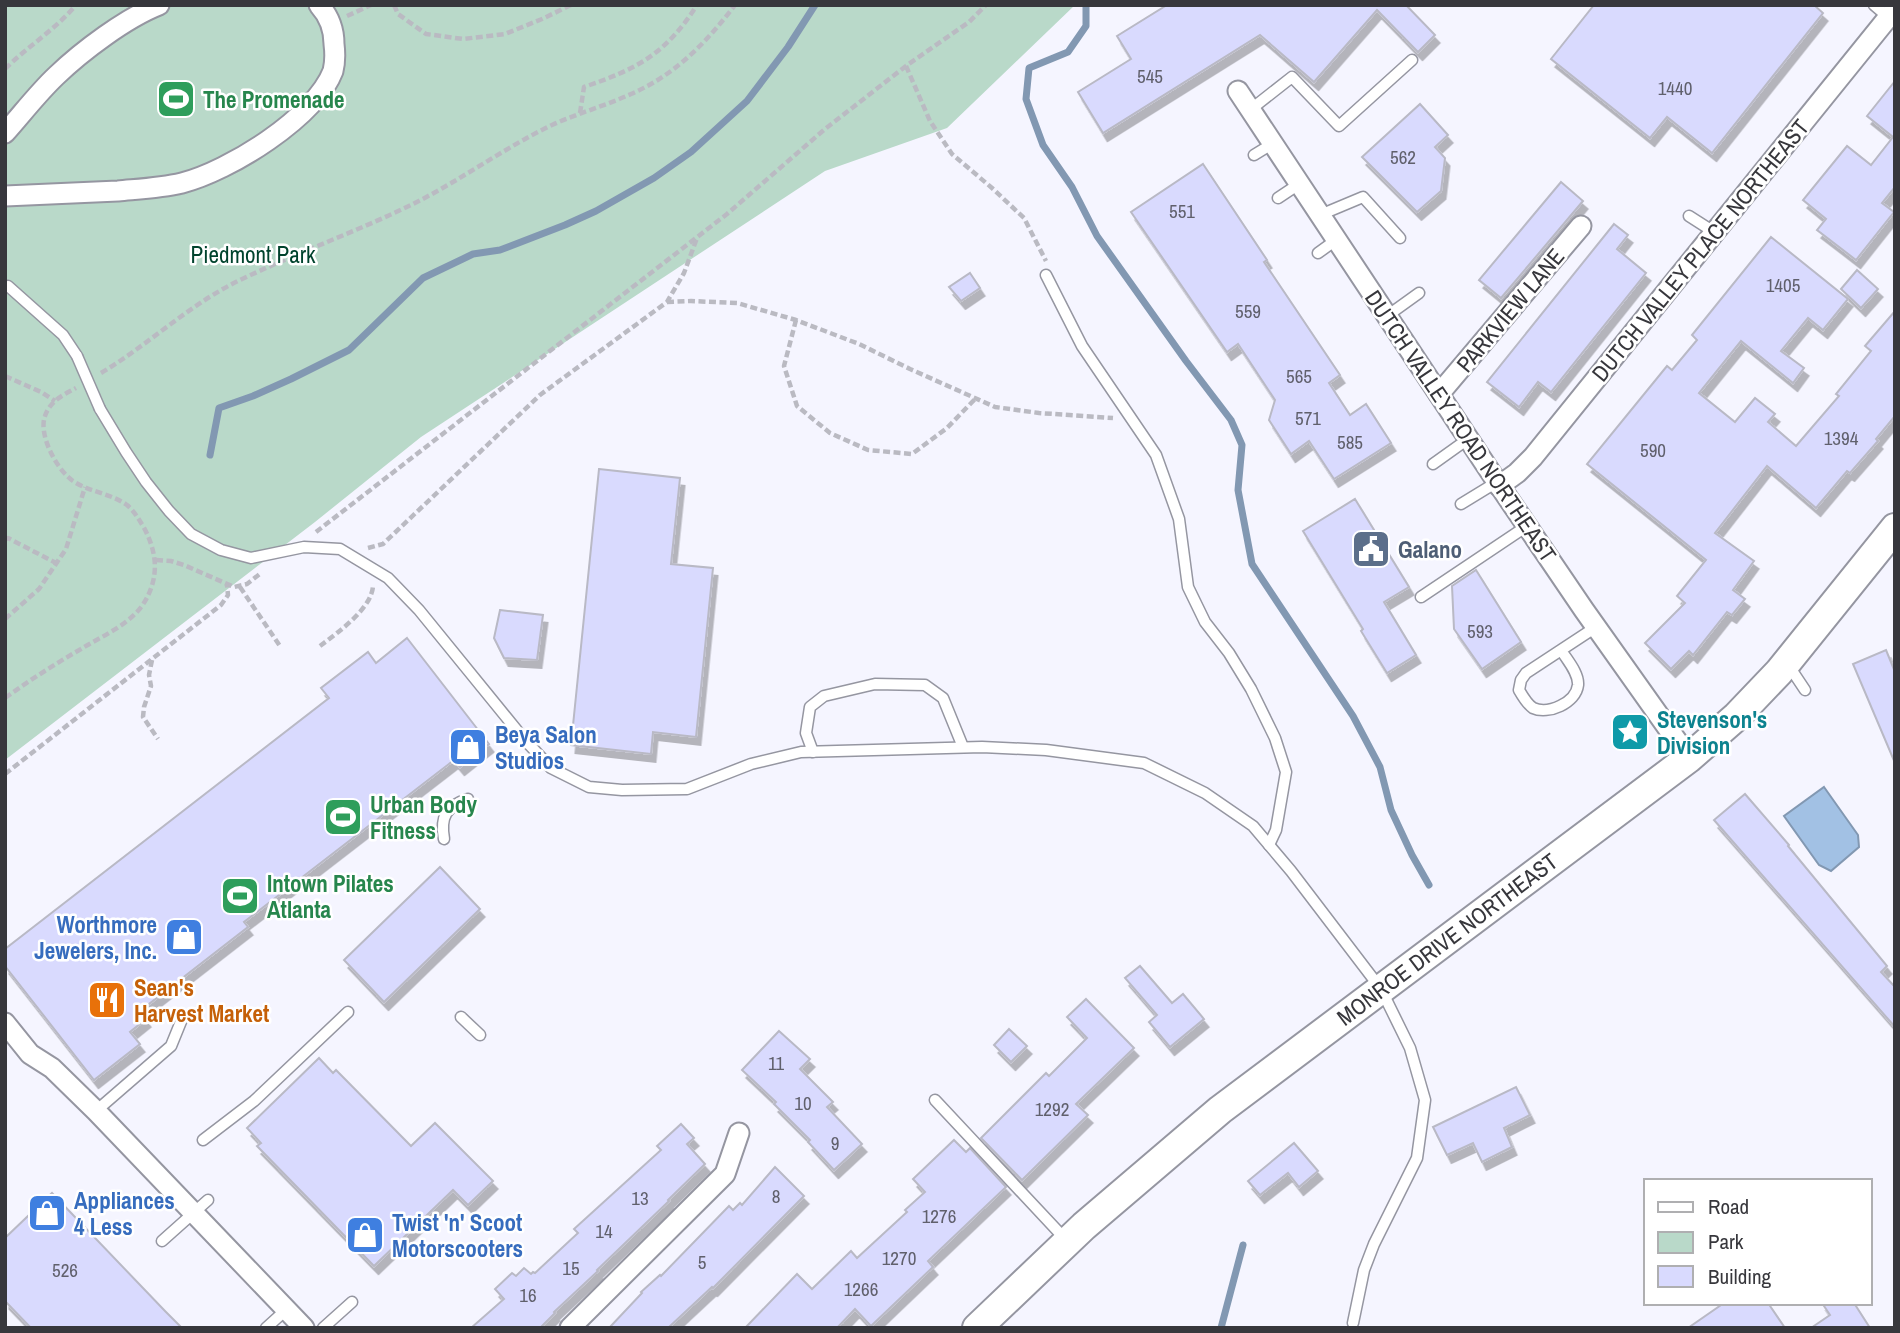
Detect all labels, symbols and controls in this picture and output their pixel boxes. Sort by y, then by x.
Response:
house number: 545 [1137,63,1163,89]
house number: 1440 [1658,75,1692,101]
sports icon: The Promenade [155,78,197,120]
place label: The Promenade [203,84,345,115]
street label: DUTCH VALLEY PLACE NORTHEAST [1584,112,1816,388]
house number: 562 [1390,144,1416,170]
house number: 551 [1169,198,1195,224]
park label: Piedmont Park [191,239,316,270]
street label: PARKVIEW LANE [1449,242,1571,378]
house number: 1405 [1766,272,1801,298]
street label: DUTCH VALLEY ROAD NORTHEAST [1358,284,1564,568]
house number: 559 [1235,298,1261,324]
house number: 565 [1286,363,1312,389]
house number: 571 [1295,405,1321,431]
house number: 1394 [1824,425,1859,451]
house number: 585 [1337,429,1363,455]
house number: 590 [1640,437,1666,463]
public building icon: Galano [1350,528,1392,570]
place label: Galano [1398,534,1462,565]
house number: 593 [1467,618,1493,644]
place label: Stevenson's Division [1657,704,1767,761]
place icon: Stevenson's Division [1609,711,1651,753]
place label: Beya Salon Studios [495,719,597,776]
shop icon: Beya Salon Studios [447,726,489,768]
place label: Urban Body Fitness [370,789,477,846]
sports icon: Urban Body Fitness [322,796,364,838]
street label: MONROE DRIVE NORTHEAST [1330,845,1564,1032]
place label: Intown Pilates Atlanta [267,868,394,925]
sports icon: Intown Pilates Atlanta [219,875,261,917]
place label: Worthmore Jewelers, Inc. [34,909,157,966]
shop icon: Worthmore Jewelers, Inc. [163,916,205,958]
place label: Sean's Harvest Market [134,972,269,1029]
restaurant icon: Sean's Harvest Market [86,979,128,1021]
house number: 11 [768,1050,784,1076]
house number: 10 [794,1090,812,1116]
house number: 1292 [1035,1096,1069,1122]
house number: 9 [831,1130,839,1156]
legend [1644,1179,1872,1305]
house number: 8 [772,1183,780,1209]
place label: Appliances 4 Less [74,1185,175,1242]
house number: 13 [631,1185,649,1211]
shop icon: Appliances 4 Less [26,1192,68,1234]
text: Road [1708,1192,1749,1221]
house number: 1276 [922,1203,956,1229]
place label: Twist 'n' Scoot Motorscooters [392,1207,523,1264]
shop icon: Twist 'n' Scoot Motorscooters [344,1214,386,1256]
house number: 14 [595,1218,613,1244]
text: Park [1708,1227,1744,1256]
house number: 1270 [882,1245,916,1271]
house number: 5 [698,1249,707,1275]
house number: 15 [562,1255,580,1281]
house number: 526 [52,1257,78,1283]
text: Building [1708,1262,1772,1291]
house number: 1266 [844,1276,878,1302]
house number: 16 [519,1282,537,1308]

